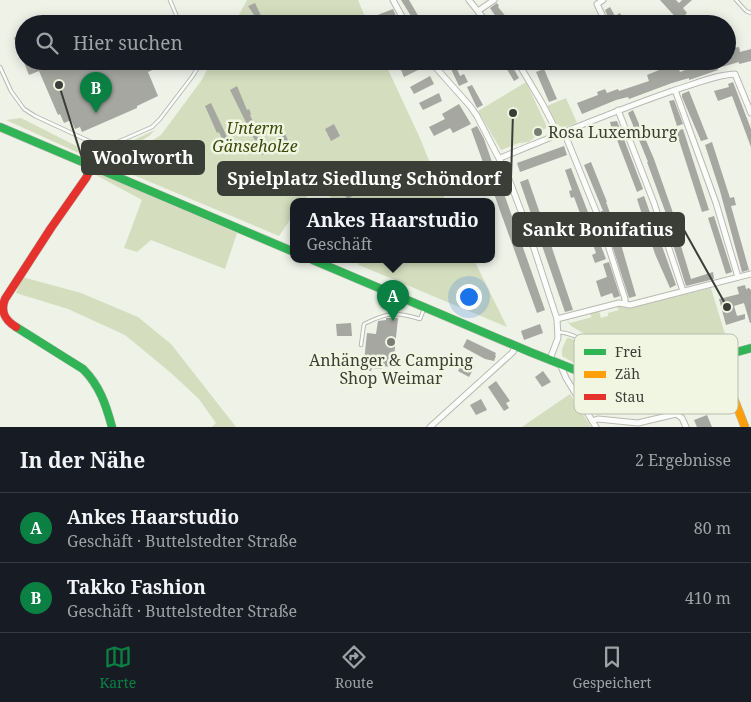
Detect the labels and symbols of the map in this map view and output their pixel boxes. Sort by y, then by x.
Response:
pin: B [80,72,112,113]
park label: Unterm Gänseholze [212,117,298,157]
place label: Rosa Luxemburg [548,121,678,143]
marker: Rosa Luxemburg [532,126,544,138]
callout: Woolworth [82,141,204,174]
text: Woolworth [92,145,194,169]
callout: Spielplatz Siedlung Schöndorf [218,162,511,195]
text: Spielplatz Siedlung Schöndorf [227,166,502,190]
callout: Sankt Bonifatius [513,213,684,246]
text: Sankt Bonifatius [523,217,674,241]
pin: A [377,280,409,321]
your location [456,284,482,310]
legend [574,334,738,414]
marker: Anhänger & Camping Shop Weimar [385,336,397,348]
text: Frei [615,342,642,361]
place label: Anhänger & Camping Shop Weimar [309,349,473,389]
text: Zäh [615,364,640,383]
text: Stau [615,387,644,406]

